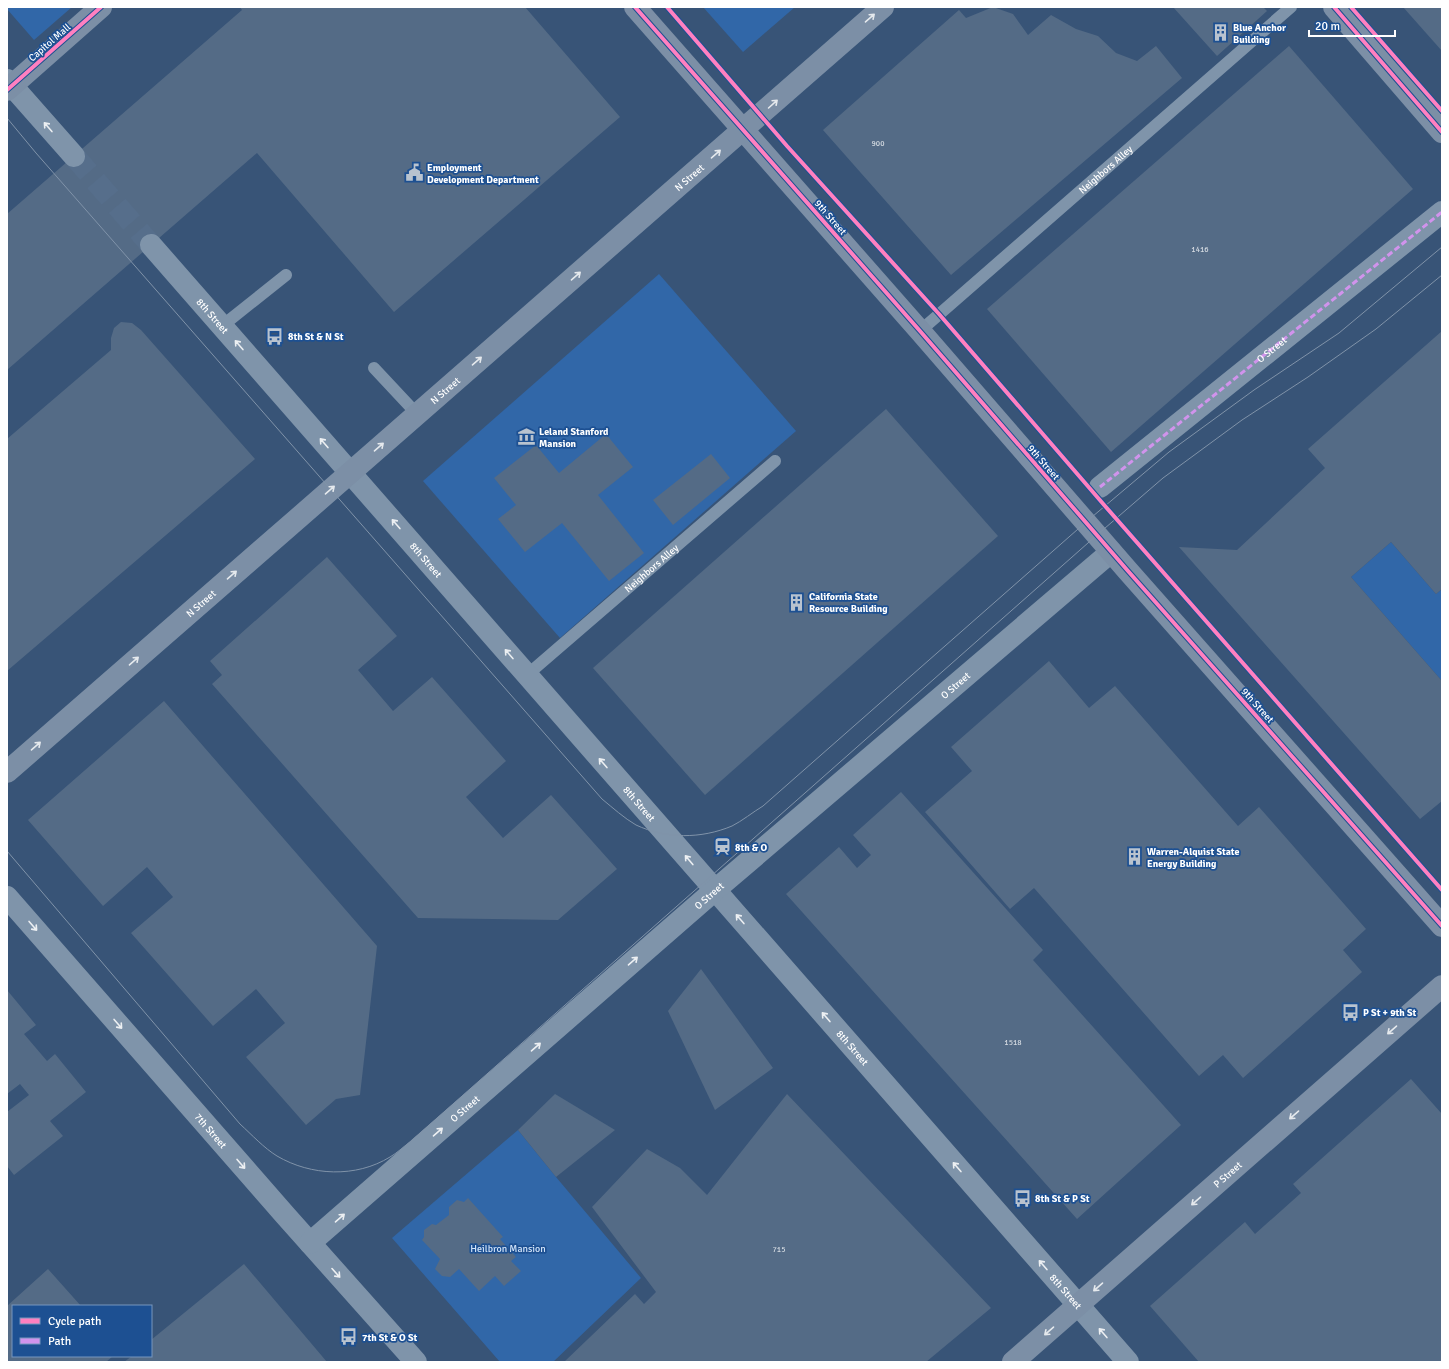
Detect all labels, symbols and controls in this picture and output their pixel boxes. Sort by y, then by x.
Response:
scale bar [1309,12,1395,38]
one-way arrow [865,14,876,23]
text: 20 m [1315,19,1340,34]
street label: Capitol Mall [26,21,73,64]
place label: Blue Anchor Building [1233,22,1286,46]
building icon: Blue Anchor Building [1210,23,1230,43]
one-way arrow [768,100,778,109]
one-way arrow [44,122,53,132]
house number: 900 [872,138,884,148]
street label: Neighbors Alley [1077,143,1135,197]
one-way arrow [711,150,721,159]
street label: N Street [673,161,707,194]
place label: Employment Development Department [427,162,539,186]
public building icon: Employment Development Department [404,163,424,183]
street label: 9th Street [812,198,849,238]
house number: 1416 [1191,244,1209,254]
one-way arrow [570,272,581,281]
street label: 8th Street [194,296,231,337]
bus stop icon: 8th St & N St [265,326,285,346]
place label: 8th St & N St [288,331,344,343]
street label: O Street [1255,334,1290,366]
one-way arrow [234,340,243,350]
one-way arrow [472,357,483,366]
street label: N Street [428,375,463,407]
place label: Leland Stanford Mansion [539,426,609,450]
museum icon: Leland Stanford Mansion [516,427,536,447]
one-way arrow [320,438,329,448]
one-way arrow [374,442,385,451]
street label: 9th Street [1025,443,1062,483]
one-way arrow [325,485,335,494]
one-way arrow [391,519,400,530]
street label: 8th Street [407,540,444,581]
street label: Neighbors Alley [622,542,681,595]
one-way arrow [227,571,237,580]
street label: N Street [184,587,219,620]
place label: California State Resource Building [809,591,888,615]
building icon: California State Resource Building [786,592,806,612]
one-way arrow [504,649,513,659]
one-way arrow [129,656,139,666]
street label: O Street [939,670,973,702]
street label: 9th Street [1239,686,1276,726]
one-way arrow [31,742,42,751]
one-way arrow [599,757,608,768]
street label: 8th Street [620,784,658,825]
station icon: 8th & O [712,837,732,857]
place label: 8th & O [735,842,768,854]
place label: Warren-Alquist State Energy Building [1147,846,1239,870]
building icon: Warren-Alquist State Energy Building [1124,847,1144,867]
one-way arrow [685,855,694,865]
street label: O Street [692,880,727,912]
one-way arrow [736,914,745,924]
one-way arrow [28,921,37,932]
one-way arrow [628,956,639,965]
bus stop icon: P St + 9th St [1340,1002,1360,1022]
place label: P St + 9th St [1363,1007,1417,1019]
one-way arrow [821,1011,830,1022]
one-way arrow [114,1019,123,1030]
one-way arrow [1386,1025,1397,1034]
street label: 8th Street [833,1028,871,1068]
house number: 1518 [1004,1037,1022,1047]
one-way arrow [530,1042,541,1051]
street label: O Street [448,1093,483,1125]
street label: 7th Street [192,1111,229,1151]
one-way arrow [1289,1111,1299,1120]
one-way arrow [433,1128,443,1137]
one-way arrow [236,1159,245,1169]
street label: P Street [1211,1159,1245,1191]
one-way arrow [953,1162,962,1172]
bus stop icon: 8th St & P St [1012,1188,1032,1208]
place label: 8th St & P St [1035,1193,1090,1205]
one-way arrow [1191,1196,1201,1206]
one-way arrow [335,1213,345,1223]
park label: Heilbron Mansion [470,1243,546,1255]
house number: 715 [773,1244,785,1254]
one-way arrow [1038,1260,1048,1270]
one-way arrow [332,1267,341,1278]
street label: 8th Street [1047,1272,1084,1312]
one-way arrow [1093,1282,1104,1291]
legend [12,1305,152,1357]
text: Cycle path [48,1314,101,1329]
one-way arrow [1043,1326,1054,1335]
bus stop icon: 7th St & O St [339,1327,359,1347]
one-way arrow [1099,1329,1108,1339]
place label: 7th St & O St [362,1332,417,1344]
text: Path [48,1334,71,1349]

